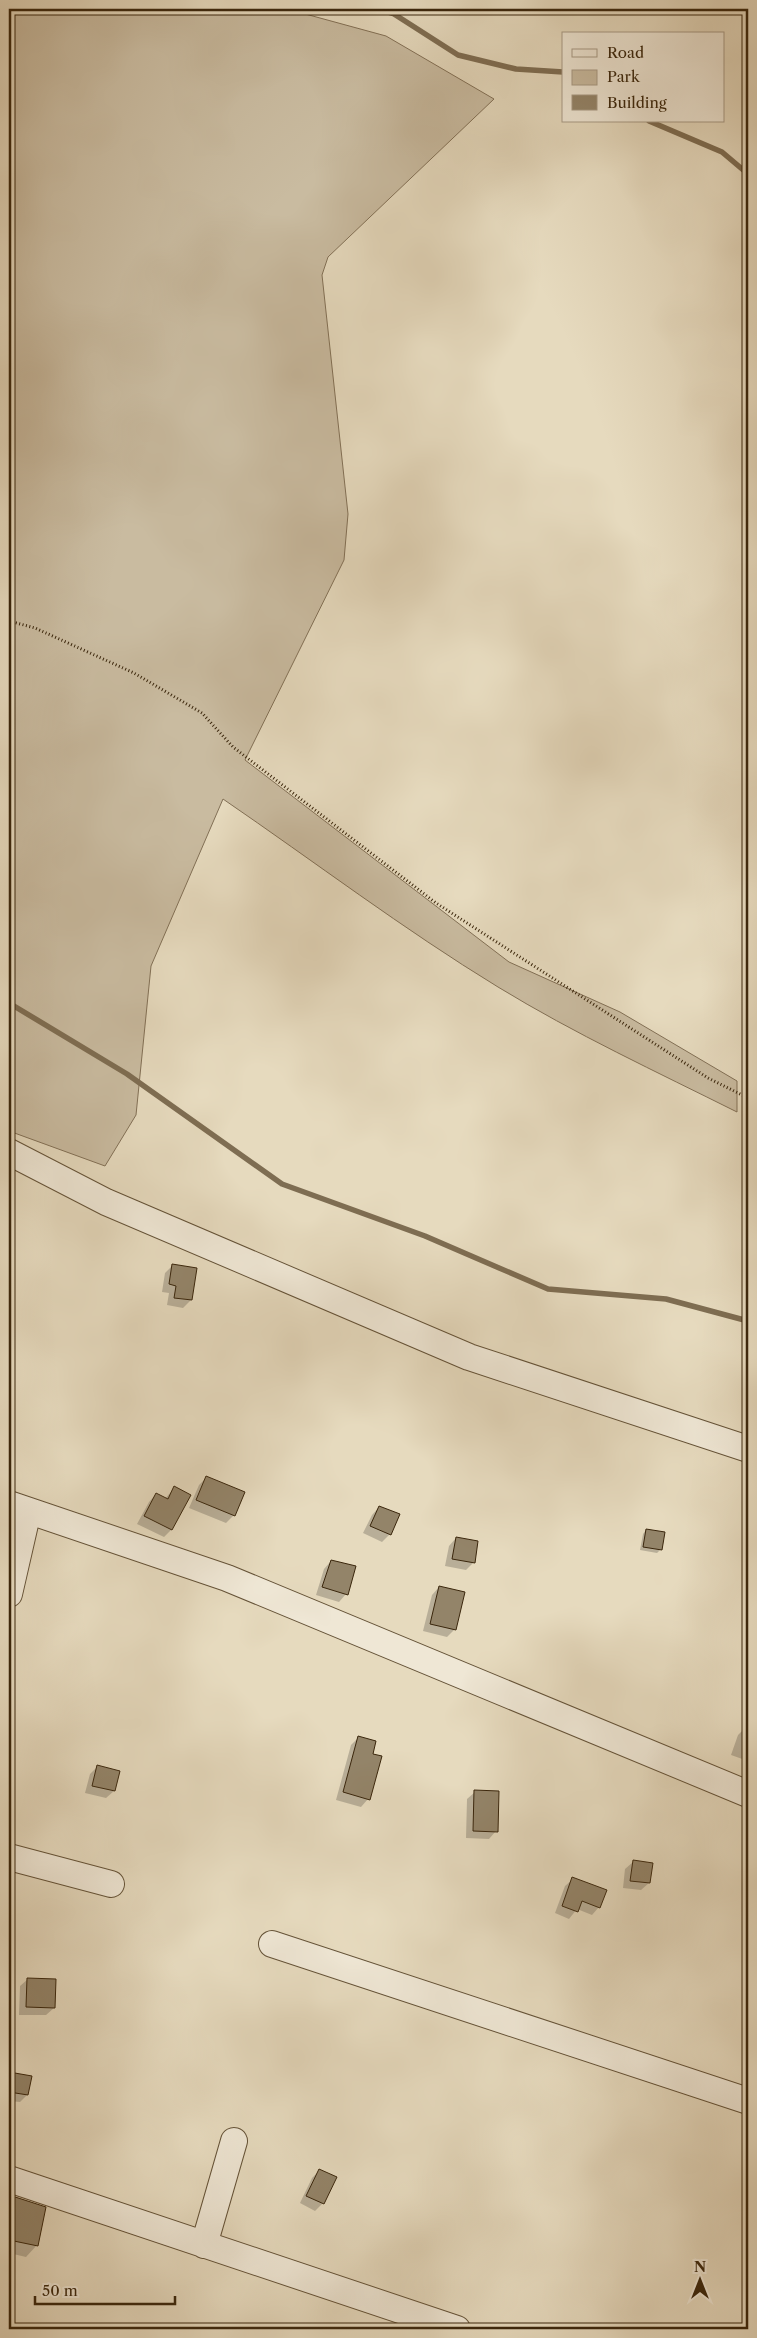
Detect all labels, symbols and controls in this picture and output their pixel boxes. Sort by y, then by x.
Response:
legend [562,32,724,122]
text: Road [607,43,644,62]
text: Park [607,67,641,86]
text: Building [607,93,667,112]
north arrow [674,2256,724,2306]
text: N [694,2258,706,2276]
scale bar [35,2273,175,2305]
text: 50 m [42,2281,78,2300]

